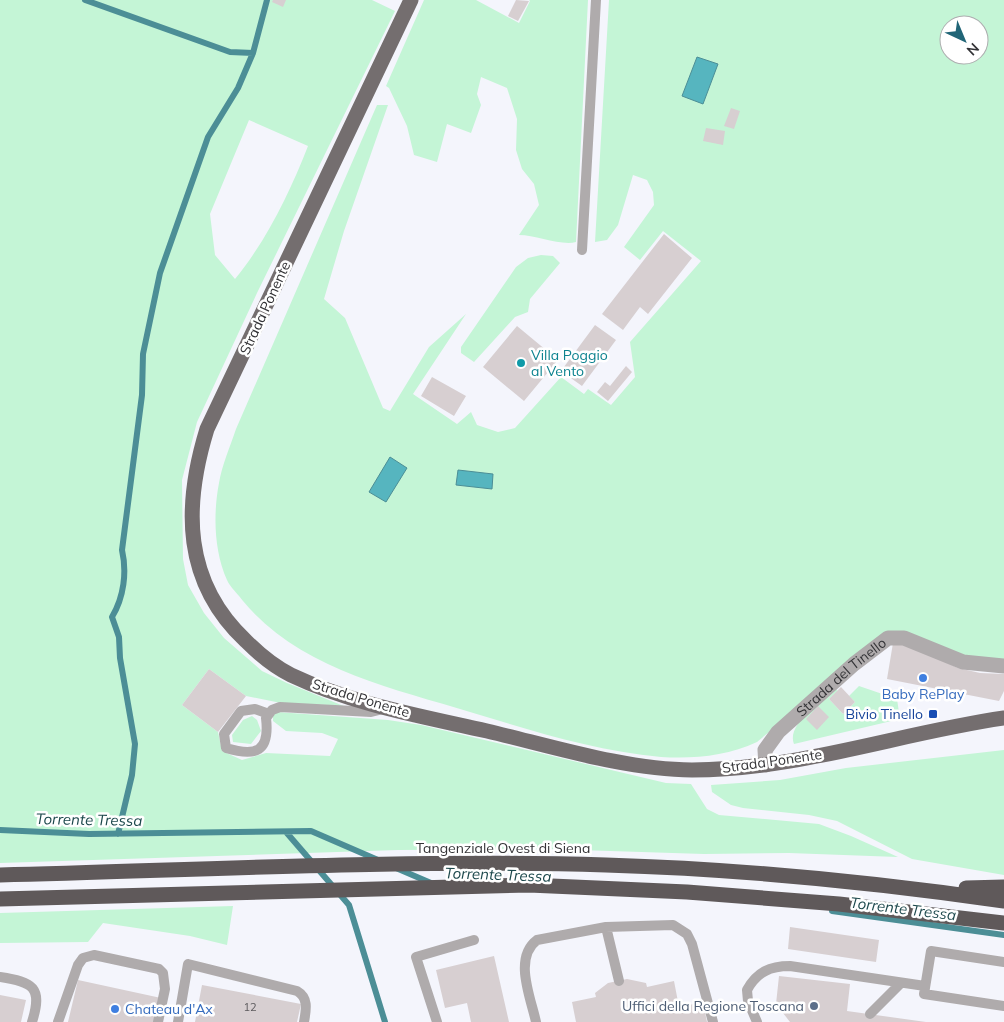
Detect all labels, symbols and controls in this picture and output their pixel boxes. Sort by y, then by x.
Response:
north arrow [939,15,989,65]
text: N [963,39,983,59]
street label: Strada Ponente [236,259,294,357]
place label: Villa Poggio al Vento [531,346,608,380]
marker: Villa Poggio al Vento [515,357,527,369]
street label: Strada del Tinello [792,634,890,720]
marker: Baby RePlay [917,672,929,684]
street label: Strada Ponente [310,675,412,721]
place label: Baby RePlay [882,685,965,703]
place label: Bivio Tinello [845,705,923,723]
marker: Bivio Tinello [927,708,939,720]
street label: Strada Ponente [721,745,823,777]
water label: Torrente Tressa [35,809,143,830]
street label: Tangenziale Ovest di Siena [416,839,590,857]
water label: Torrente Tressa [444,863,552,886]
water label: Torrente Tressa [849,893,957,924]
place label: Uffici della Regione Toscana [622,997,804,1015]
place label: Chateau d'Ax [125,1000,213,1018]
house number: 12 [243,1000,257,1014]
marker: Uffici della Regione Toscana [808,1000,820,1012]
marker: Chateau d'Ax [109,1003,121,1015]

